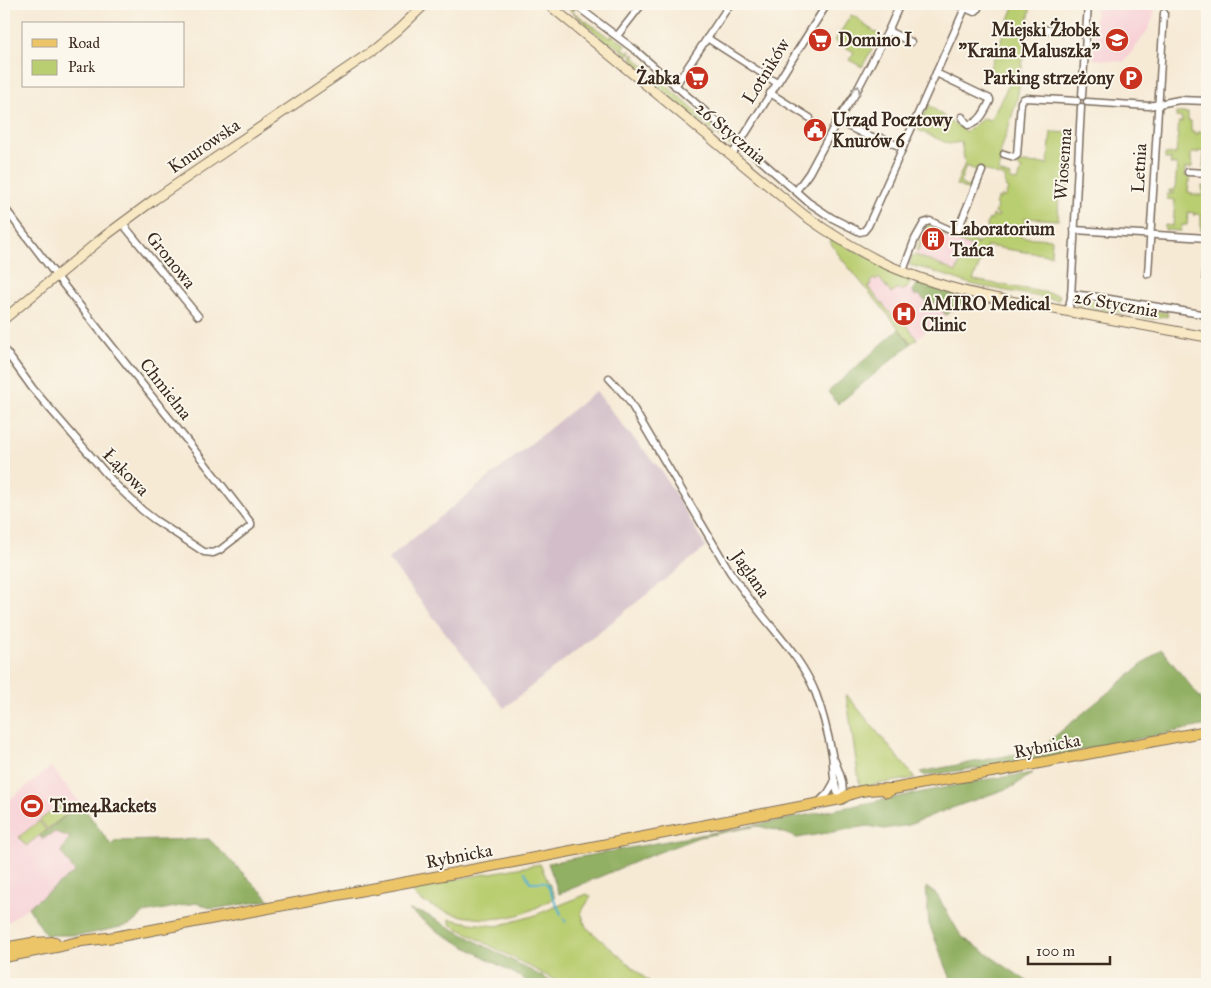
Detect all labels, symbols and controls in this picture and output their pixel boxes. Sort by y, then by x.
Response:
place label: Miejski Żłobek "Kraina Maluszka" [959,17,1101,62]
legend [22,22,185,88]
supermarket icon: Domino I [807,27,833,53]
school or university icon: Miejski Żłobek "Kraina Maluszka" [1104,27,1130,53]
place label: Domino I [838,29,912,51]
text: Road [68,34,100,52]
street label: Lotników [737,34,795,108]
text: Park [68,58,95,76]
place label: Żabka [637,65,680,89]
supermarket icon: Żabka [684,65,710,91]
parking icon: Parking strzeżony [1118,65,1144,91]
place label: Parking strzeżony [984,67,1116,90]
one-way arrow [851,86,861,95]
street label: 26 Stycznia [691,97,771,169]
place label: Urząd Pocztowy Knurów 6 [832,109,954,152]
street label: Knurowska [164,114,244,178]
public building icon: Urząd Pocztowy Knurów 6 [802,117,828,143]
street label: Wiosenna [1050,127,1077,201]
street label: Letnia [1127,142,1151,193]
place label: Laboratorium Tańca [949,218,1056,261]
building icon: Laboratorium Tańca [920,226,946,252]
street label: Gronowa [141,227,201,293]
street label: 26 Stycznia [1072,286,1160,322]
place label: AMIRO Medical Clinic [921,293,1051,336]
hospital icon: AMIRO Medical Clinic [891,301,917,327]
street label: Chmielna [135,354,197,424]
street label: Łąkowa [98,444,154,501]
street label: Jaglana [725,544,775,603]
street label: Rybnicka [1012,729,1083,763]
sports icon: Time4Rackets [19,793,45,819]
place label: Time4Rackets [49,795,157,818]
street label: Rybnicka [424,839,495,873]
scale bar [1028,933,1111,965]
text: 100 m [1036,942,1076,960]

